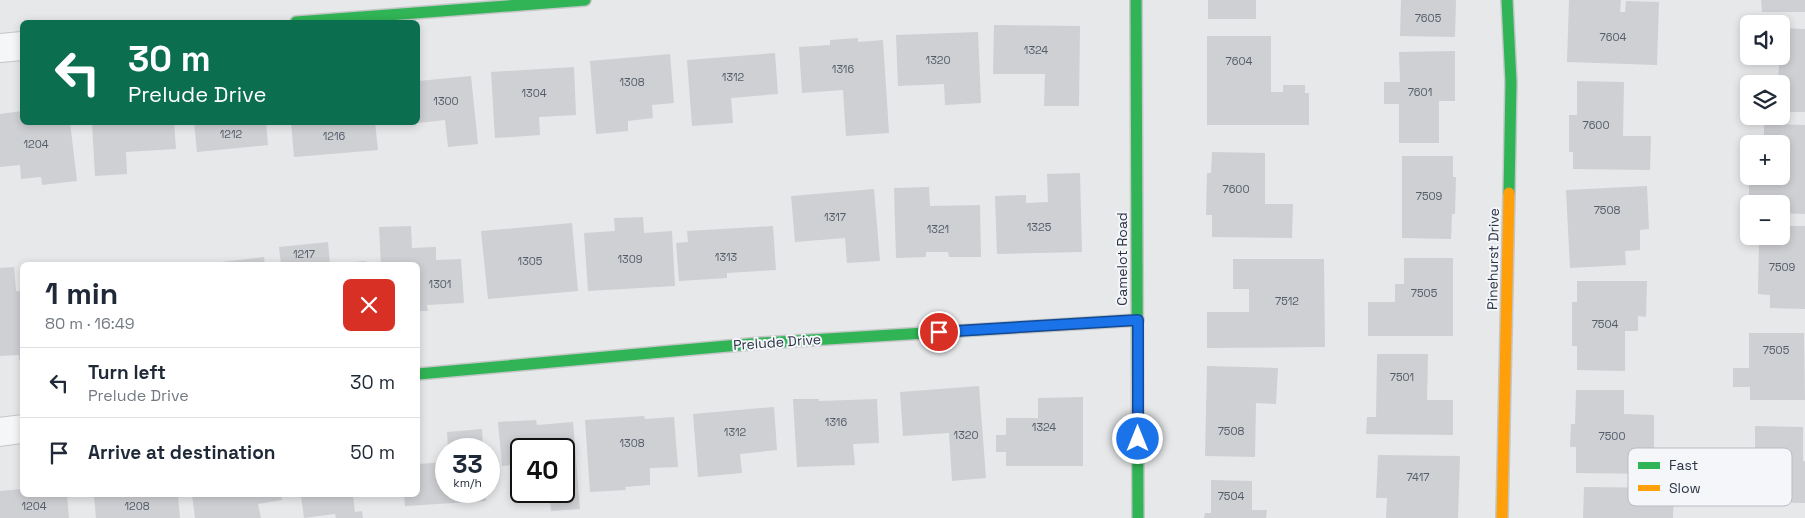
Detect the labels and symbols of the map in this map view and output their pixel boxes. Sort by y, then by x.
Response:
house number: 7605 [1415,11,1442,25]
house number: 7604 [1600,30,1627,44]
house number: 1324 [1024,43,1048,57]
house number: 1320 [926,53,950,67]
house number: 7604 [1226,54,1253,68]
house number: 1316 [832,62,854,76]
house number: 1312 [722,70,745,84]
house number: 1308 [619,75,645,89]
house number: 7601 [1408,85,1432,99]
house number: 1304 [521,86,547,100]
house number: 1300 [433,94,459,108]
house number: 7600 [1583,118,1609,132]
house number: 1212 [220,127,243,141]
house number: 1216 [323,129,346,143]
house number: 1204 [23,137,49,151]
house number: 7600 [1223,182,1249,196]
house number: 7509 [1416,189,1443,203]
house number: 7508 [1594,203,1620,217]
street label: Pinehurst Drive [1483,208,1503,310]
house number: 1317 [824,210,846,224]
street label: Camelot Road [1113,212,1131,306]
house number: 1325 [1027,220,1052,234]
house number: 1321 [927,222,949,236]
house number: 1217 [293,247,315,261]
house number: 1313 [715,250,738,264]
house number: 1309 [617,252,643,266]
house number: 1305 [518,254,543,268]
house number: 7509 [1769,260,1796,274]
house number: 1301 [429,277,451,291]
house number: 7505 [1411,286,1438,300]
house number: 7512 [1275,294,1299,308]
pin [918,311,960,353]
house number: 7504 [1592,317,1618,331]
street label: Prelude Drive [732,330,822,354]
house number: 7505 [1763,343,1790,357]
house number: 7501 [1390,370,1414,384]
position arrow [1111,412,1163,464]
house number: 1316 [825,415,847,429]
house number: 1324 [1032,420,1056,434]
house number: 7508 [1218,424,1244,438]
house number: 1312 [724,425,747,439]
house number: 1320 [954,428,978,442]
house number: 7500 [1599,429,1625,443]
house number: 1308 [619,436,645,450]
speed limit sign: 40 [510,438,575,503]
legend [1628,448,1792,506]
text: Fast [1669,456,1698,474]
house number: 7417 [1407,470,1429,484]
text: Slow [1669,479,1701,497]
house number: 7504 [1218,489,1244,503]
house number: 1204 [21,499,47,513]
house number: 1208 [124,499,150,513]

